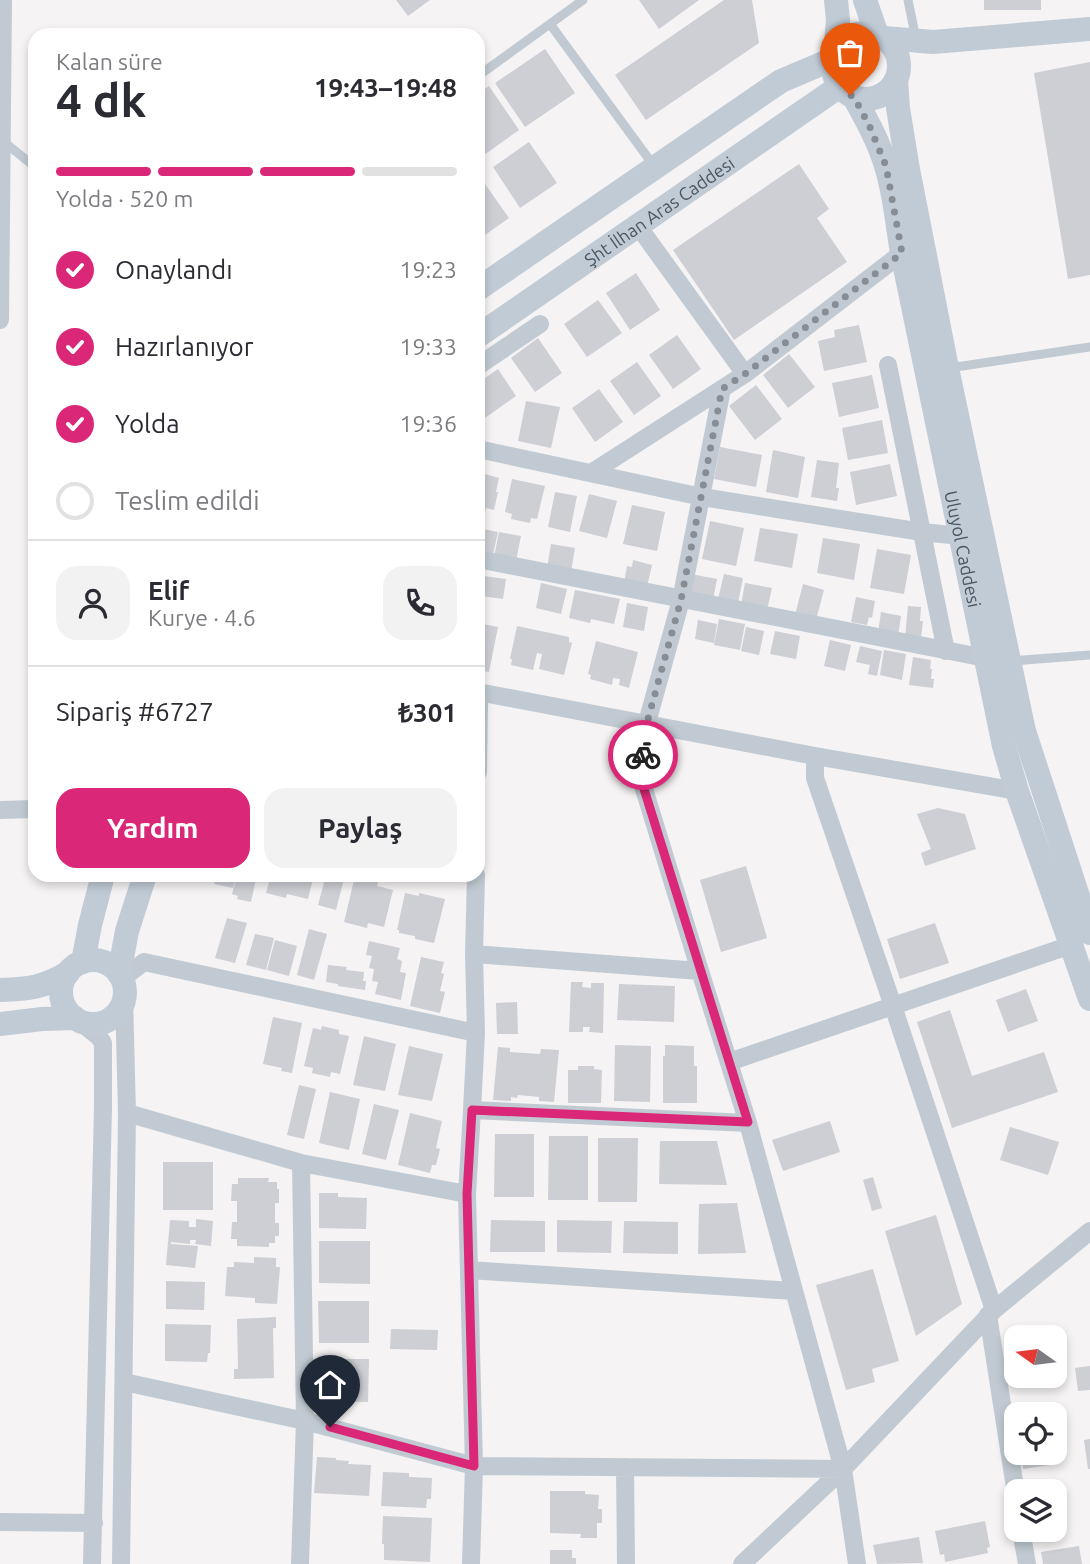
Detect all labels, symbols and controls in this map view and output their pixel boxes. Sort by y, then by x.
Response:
pin [820,23,880,95]
icon: bag [831,34,869,72]
text: Kalan süre [56,49,163,74]
text: 19:43–19:48 [314,73,457,102]
text: 4 dk [56,74,146,126]
street label: Şht İlhan Aras Caddesi [580,152,738,270]
text: Yolda · 520 m [56,186,193,211]
icon: check [56,251,94,289]
text: Onaylandı [115,255,233,284]
text: 19:23 [399,257,457,282]
icon: check [56,328,94,366]
text: Hazırlanıyor [115,332,254,361]
text: 19:33 [399,334,457,359]
icon: check [56,405,94,443]
text: Yolda [115,409,180,438]
text: 19:36 [399,411,457,436]
text: Teslim edildi [115,486,260,515]
street label: Uluyol Caddesi [941,489,985,609]
button: person [56,566,130,640]
button: phone [383,566,457,640]
text: Elif [148,576,189,605]
text: Kurye · 4.6 [148,605,256,630]
text: Sipariş #6727 [56,697,214,726]
text: ₺301 [398,698,457,727]
courier [608,720,678,790]
icon: bike [624,736,662,774]
button: Yardım [56,788,250,868]
button: Paylaş [264,788,457,868]
north arrow [1004,1325,1068,1388]
map controls [1004,1325,1067,1542]
pin [300,1355,360,1427]
icon: home [311,1366,349,1404]
button: locate [1004,1402,1067,1465]
button: layers [1004,1479,1067,1542]

